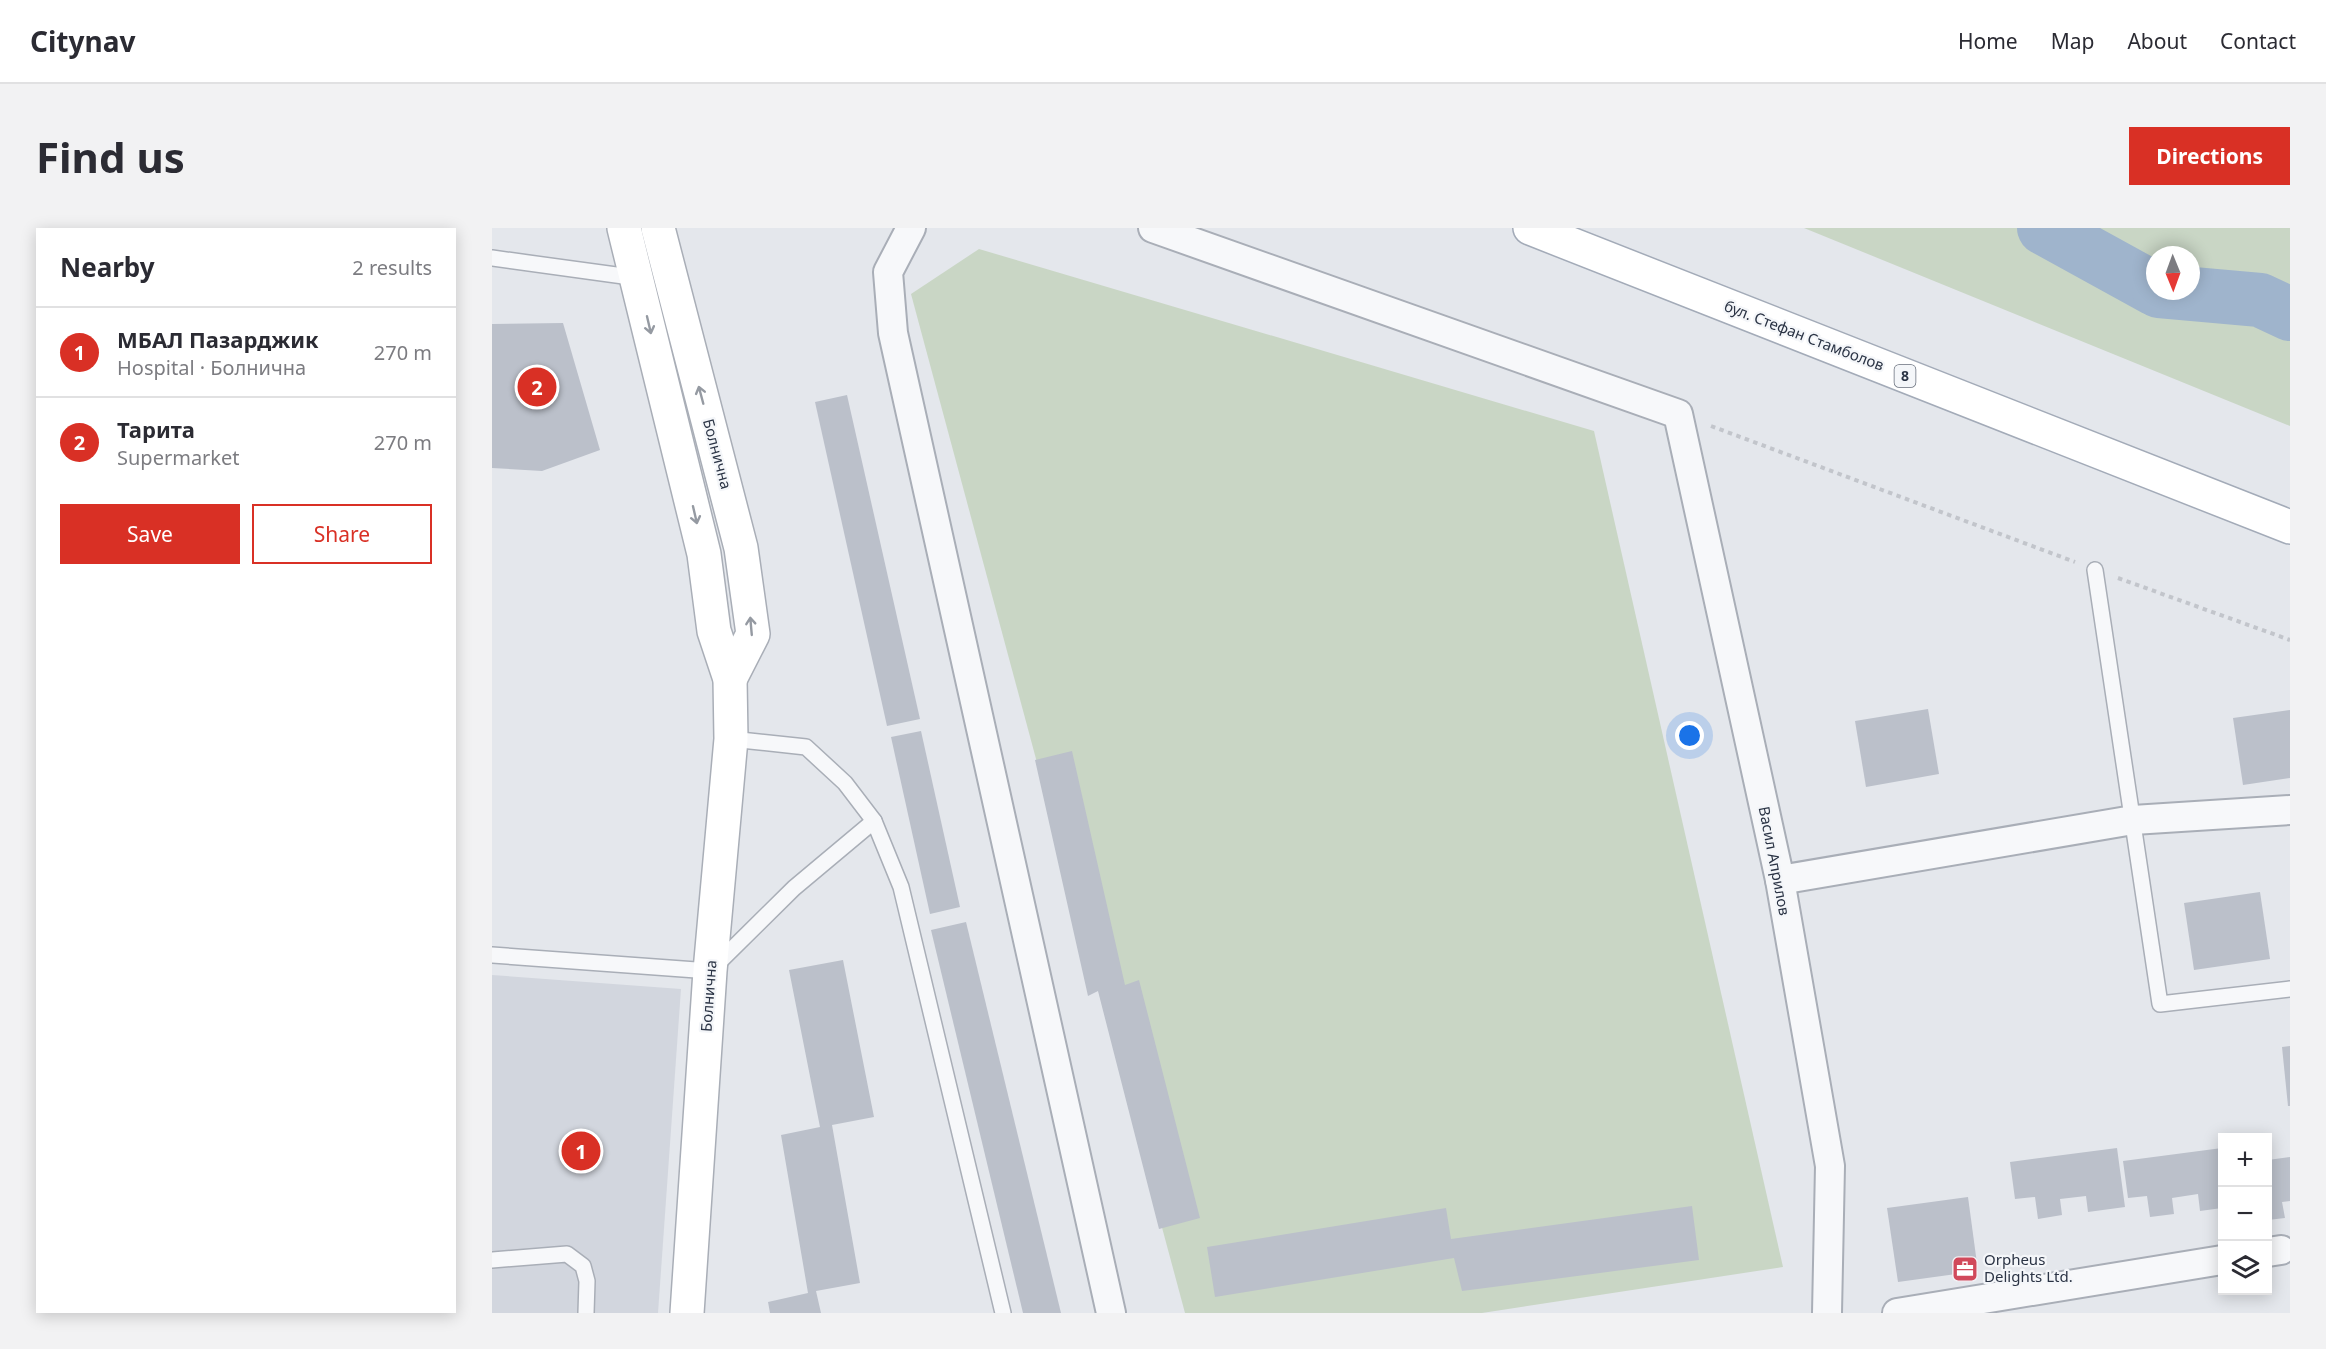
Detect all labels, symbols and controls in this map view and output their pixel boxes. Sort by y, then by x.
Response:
text: Citynav [30,22,135,60]
text: Home [1958,27,2018,55]
text: Map [2051,27,2094,55]
text: About [2127,27,2187,55]
text: Contact [2220,27,2296,55]
button: Directions [2129,127,2290,185]
text: Find us [36,128,185,185]
north arrow [2146,246,2200,300]
text: Nearby [60,249,155,285]
text: 2 results [352,254,432,281]
street label: бул. Стефан Стамболов [1722,295,1887,375]
one-way arrow [644,315,656,334]
text: МБАЛ Пазарджик [117,324,319,354]
text: 1 [74,339,85,366]
text: 270 m [374,339,432,366]
text: Hospital · Болнична [117,354,306,381]
pin: 2 [518,364,556,410]
road number: 8 [1894,365,1916,387]
one-way arrow [695,385,707,404]
text: Тарита [117,414,195,444]
street label: Болнична [699,416,737,491]
text: 2 [74,429,85,456]
text: 270 m [374,429,432,456]
text: Supermarket [117,444,240,471]
button: Save [60,504,240,564]
button: Share [252,504,432,564]
one-way arrow [689,505,701,524]
one-way arrow [745,616,756,636]
your location [1675,721,1704,750]
street label: Васил Априлов [1755,805,1795,917]
street label: Болнична [696,959,720,1032]
pin: 1 [562,1128,601,1174]
map controls [2218,1133,2272,1295]
button: + [2218,1133,2272,1187]
button: − [2218,1187,2272,1241]
button: layers [2218,1241,2272,1295]
place label: Orpheus Delights Ltd. [1984,1249,2073,1286]
office icon: Orpheus Delights Ltd. [1950,1254,1980,1284]

